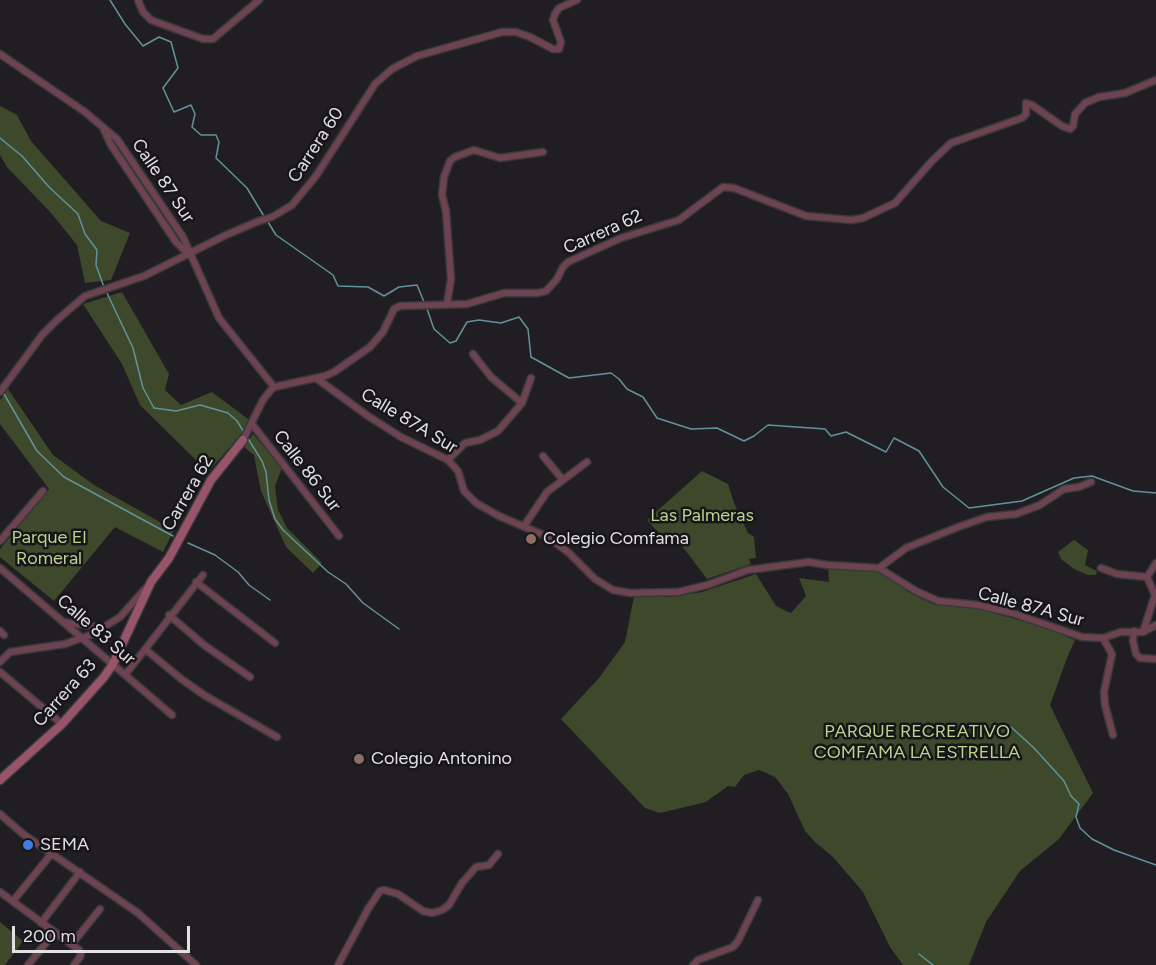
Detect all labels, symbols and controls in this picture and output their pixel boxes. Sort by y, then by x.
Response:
street label: Carrera 60 [284,103,348,187]
street label: Calle 87 Sur [127,135,199,227]
street label: Carrera 62 [560,205,646,259]
street label: Calle 87A Sur [357,384,461,458]
street label: Calle 86 Sur [269,426,345,516]
street label: Carrera 62 [158,451,218,535]
park label: Las Palmeras [650,505,754,527]
park label: Parque El Romeral [12,527,86,570]
place label: Colegio Comfama [543,528,689,550]
marker: Colegio Comfama [524,532,538,546]
street label: Calle 87A Sur [976,582,1086,632]
street label: Calle 83 Sur [52,590,140,670]
street label: Carrera 63 [29,655,101,731]
park label: PARQUE RECREATIVO COMFAMA LA ESTRELLA [814,721,1020,764]
place label: Colegio Antonino [371,748,512,770]
marker: Colegio Antonino [352,752,366,766]
place label: SEMA [40,834,89,856]
marker: SEMA [21,838,35,852]
scale bar [15,914,194,952]
text: 200 m [23,925,76,947]

